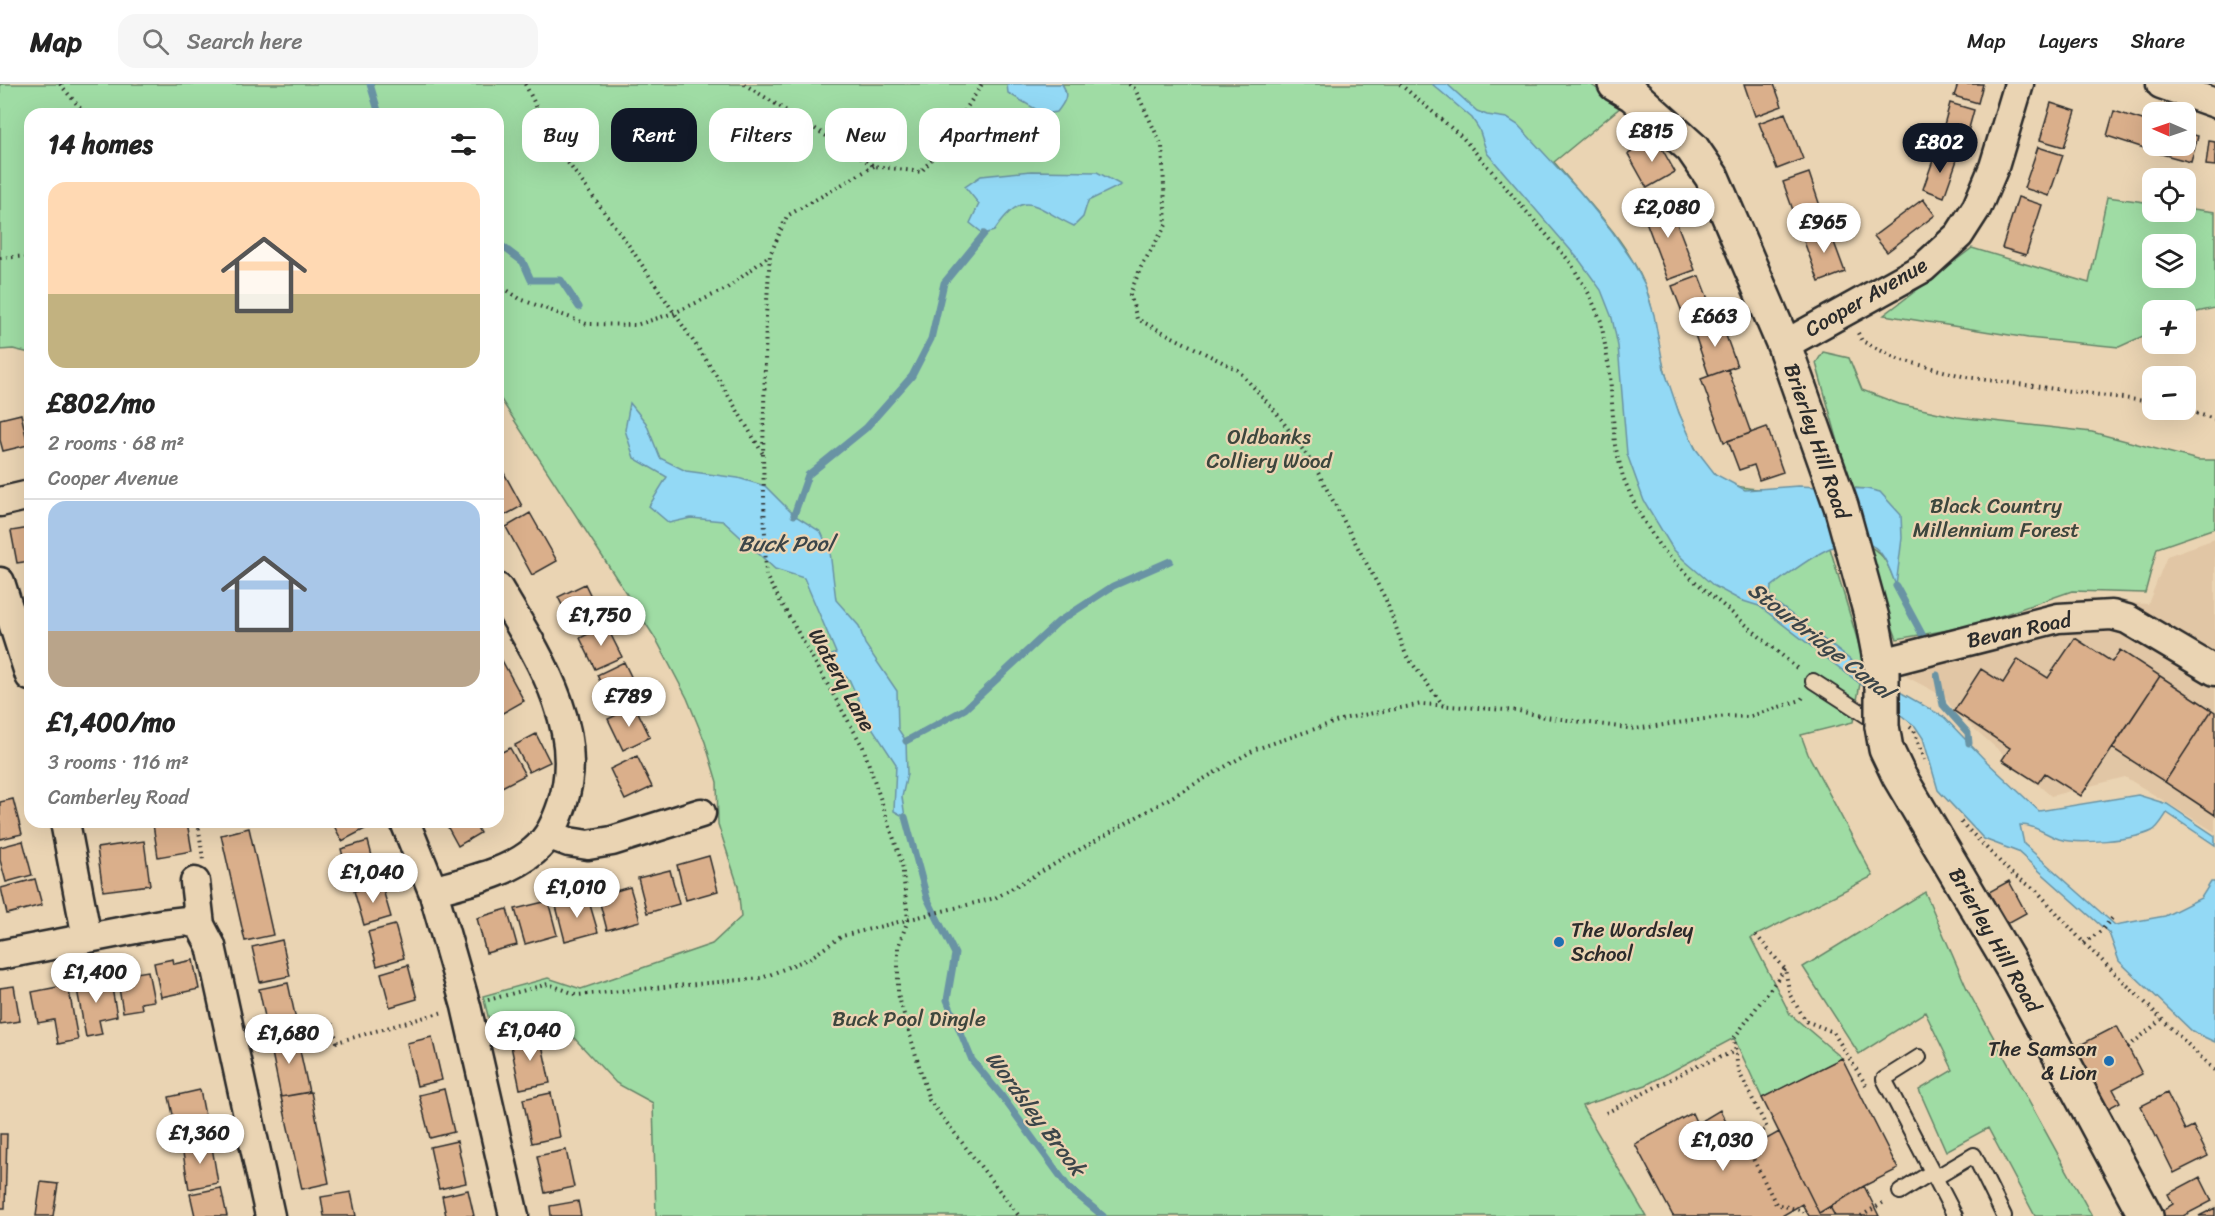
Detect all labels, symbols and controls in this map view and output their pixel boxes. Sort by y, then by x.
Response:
search box [118,14,538,68]
text: Map [30,17,82,66]
text: Search here [187,22,303,61]
text: Map [1967,22,2006,60]
text: Layers [2039,22,2098,60]
text: Share [2131,22,2185,60]
icon: search [139,25,172,58]
north arrow [2142,102,2196,156]
map controls [2142,102,2196,420]
chip: Buy [522,108,599,162]
chip: Rent [611,108,697,162]
chip: Filters [709,108,813,162]
chip: New [825,108,907,162]
chip: Apartment [919,108,1060,162]
pin: £815 [1616,112,1688,163]
text: £815 [1630,114,1674,149]
text: 14 homes [48,121,153,167]
pin: £802 [1904,123,1976,174]
text: £802 [1917,125,1963,160]
icon: filters [447,128,480,161]
button: locate [2142,168,2196,222]
pin: £2,080 [1619,188,1717,239]
text: £2,080 [1636,190,1700,225]
pin: £965 [1788,203,1860,254]
text: £965 [1801,205,1847,240]
icon: home [210,221,318,329]
button: layers [2142,234,2196,288]
street label: Cooper Avenue [1797,246,1935,348]
pin: £663 [1679,297,1751,348]
text: £663 [1693,299,1737,334]
button: + [2142,300,2196,354]
street label: Brierley Hill Road [1773,358,1862,526]
button: − [2142,366,2196,420]
text: £802/mo [48,380,155,426]
park label: Oldbanks Colliery Wood [1206,418,1334,480]
text: 2 rooms · 68 m² [48,426,184,461]
text: Cooper Avenue [48,461,178,496]
park label: Black Country Millennium Forest [1913,487,2079,549]
water label: Buck Pool [738,524,838,563]
icon: home [210,540,318,648]
water label: Stourbridge Canal [1739,571,1906,713]
pin: £1,750 [552,596,650,647]
text: £1,750 [571,598,631,633]
street label: Bevan Road [1963,600,2077,660]
street label: Watery Lane [798,621,886,739]
pin: £789 [593,677,665,728]
text: £789 [606,679,652,714]
text: £1,400/mo [48,699,175,745]
text: 3 rooms · 116 m² [48,745,189,780]
text: Camberley Road [48,780,189,815]
pin: £1,040 [324,853,422,904]
text: £1,040 [342,855,404,890]
street label: Brierley Hill Road [1938,860,2053,1022]
pin: £1,010 [528,868,626,919]
text: £1,010 [548,870,606,905]
place label: The Wordsley School [1571,911,1694,973]
marker: The Wordsley School [1552,935,1566,949]
pin: £1,400 [47,953,145,1004]
text: £1,400 [65,955,127,990]
park label: Buck Pool Dingle [832,1000,986,1038]
pin: £1,040 [481,1011,579,1062]
text: £1,040 [499,1013,561,1048]
pin: £1,680 [240,1014,338,1065]
text: £1,680 [259,1016,319,1051]
place label: The Samson & Lion [1988,1030,2097,1092]
water label: Wordsley Brook [975,1042,1098,1187]
marker: The Samson & Lion [2102,1054,2116,1068]
pin: £1,360 [151,1114,249,1165]
text: £1,360 [170,1116,230,1151]
pin: £1,030 [1674,1121,1772,1172]
text: £1,030 [1693,1123,1753,1158]

